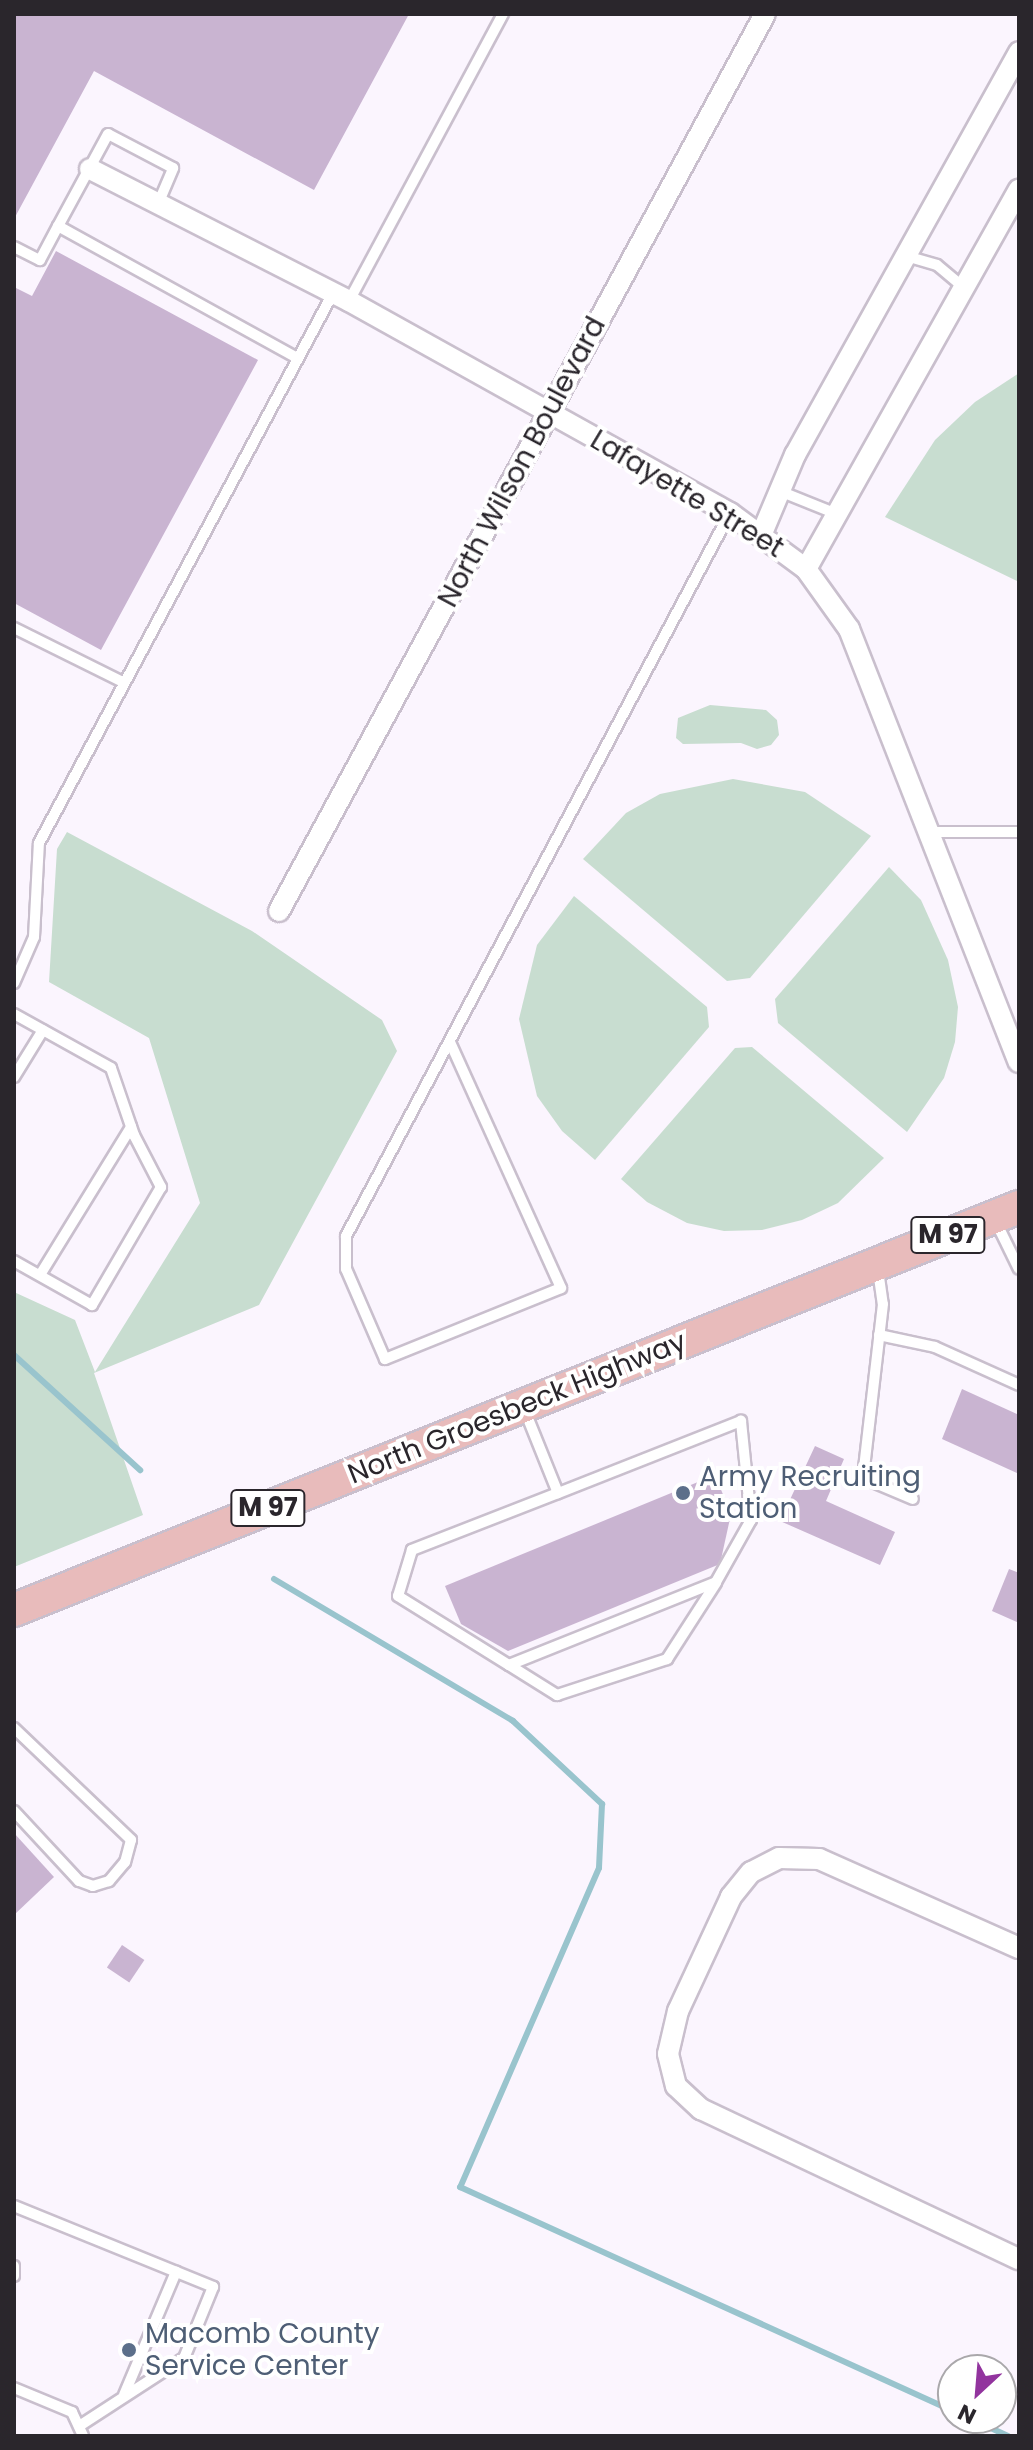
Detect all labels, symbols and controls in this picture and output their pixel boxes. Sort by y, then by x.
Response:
street label: North Wilson Boulevard [431,311,613,613]
street label: Lafayette Street [584,423,790,565]
road number: M 97 [910,1213,986,1257]
street label: North Groesbeck Highway [343,1325,691,1491]
place label: Army Recruiting Station [699,1460,921,1526]
marker: Army Recruiting Station [674,1484,692,1502]
road number: M 97 [230,1486,306,1530]
place label: Macomb County Service Center [145,2317,380,2383]
marker: Macomb County Service Center [120,2341,138,2359]
north arrow [937,2354,1017,2434]
text: N [953,2397,981,2432]

